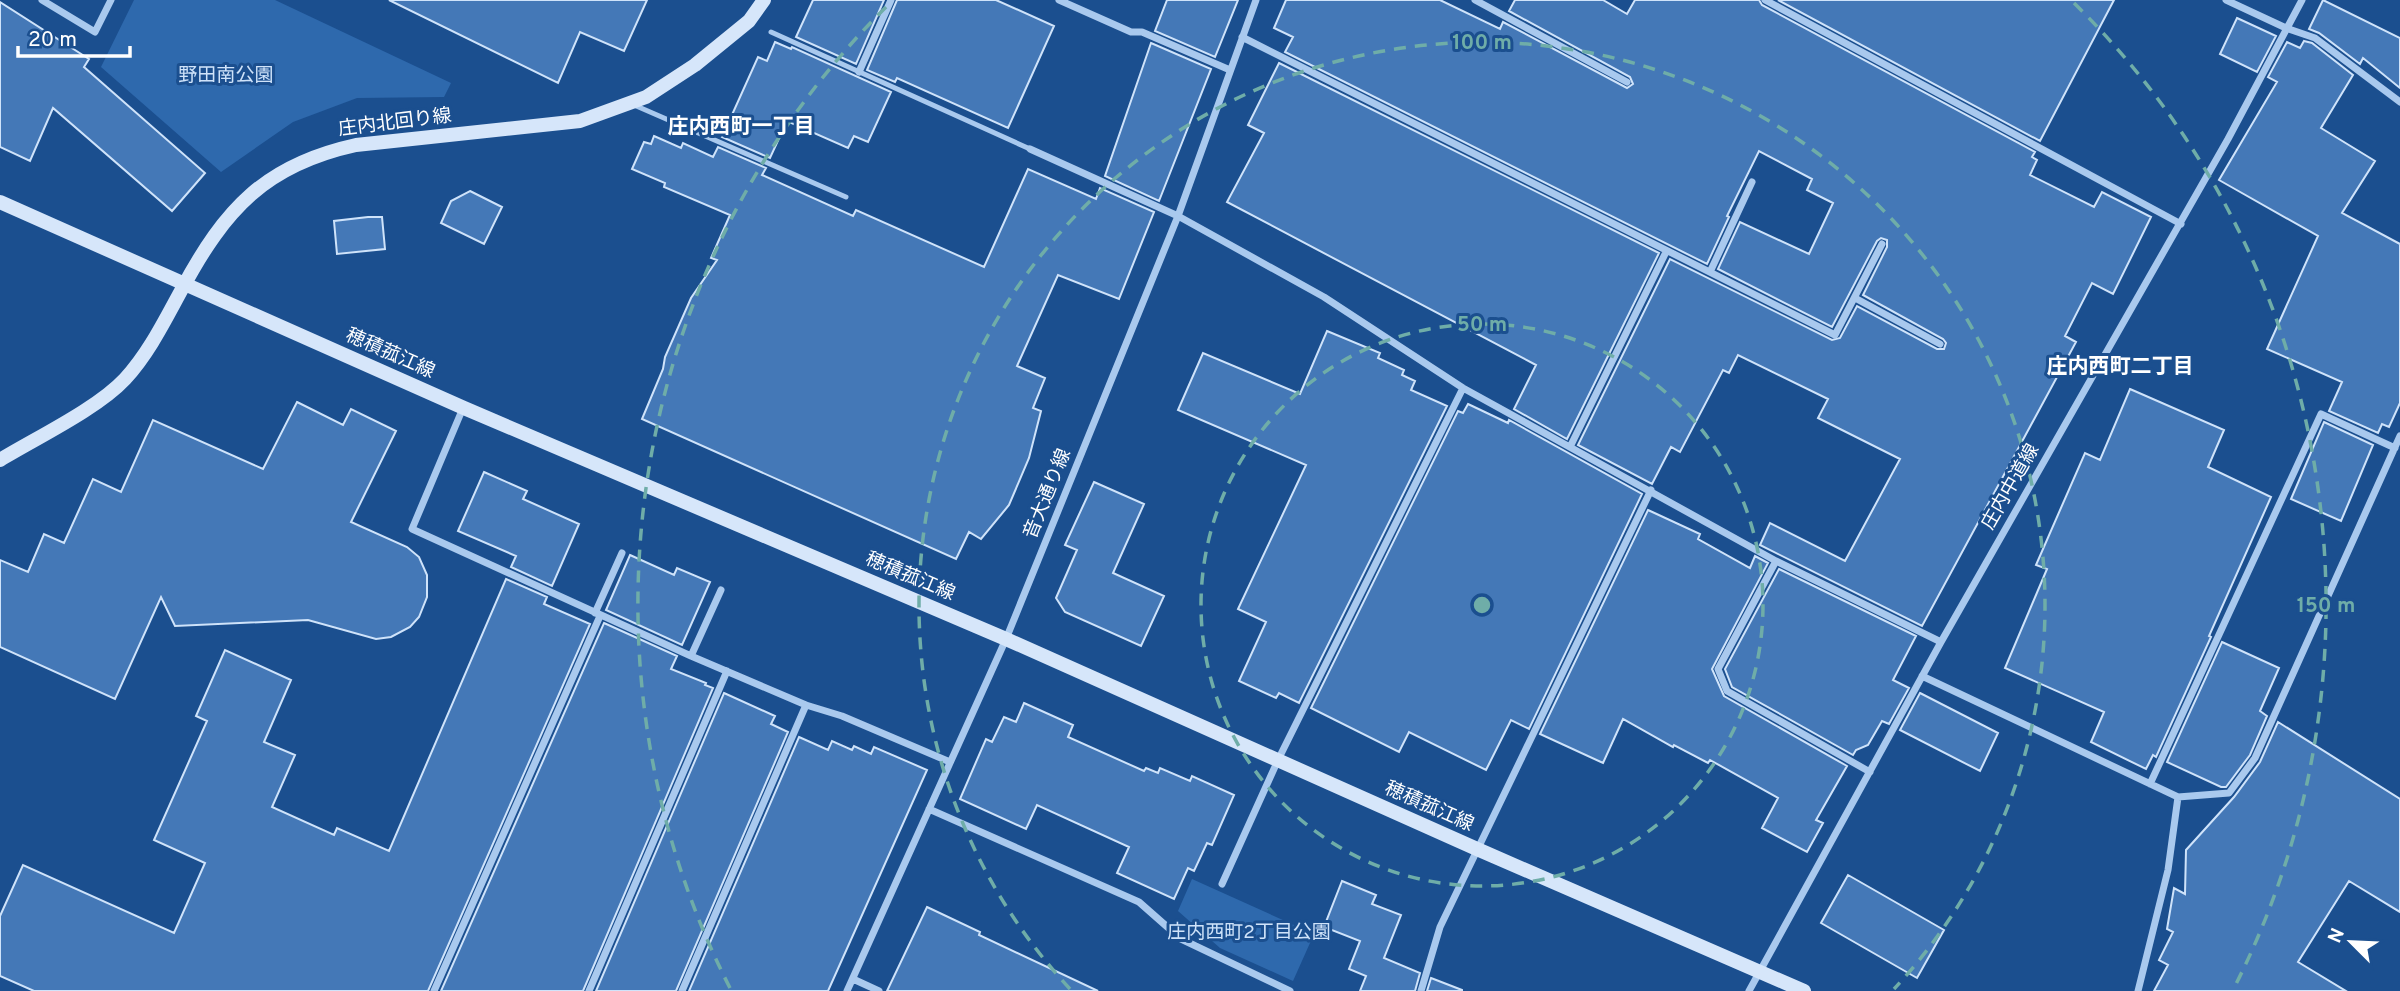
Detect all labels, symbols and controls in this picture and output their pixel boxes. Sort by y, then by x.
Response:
scale bar [18,14,130,58]
text: 20 m [28,27,77,54]
text: 100 m [1452,30,1512,57]
park label: 野田南公園 [178,64,274,88]
street label: 庄内北回り線 [337,104,453,142]
district label: 庄内西町一丁目 [668,114,815,141]
text: 50 m [1457,312,1507,339]
street label: 穂積菰江線 [342,324,438,384]
district label: 庄内西町二丁目 [2047,354,2194,381]
street label: 庄内中道線 [1977,440,2045,534]
street label: 音大通り線 [1019,445,1077,543]
street label: 穂積菰江線 [862,547,958,607]
centre of rings [1470,593,1494,617]
text: 150 m [2297,593,2355,620]
street label: 穂積菰江線 [1381,777,1477,837]
north arrow [2316,907,2386,977]
park label: 庄内西町2丁目公園 [1167,921,1331,945]
text: N [2324,925,2351,947]

